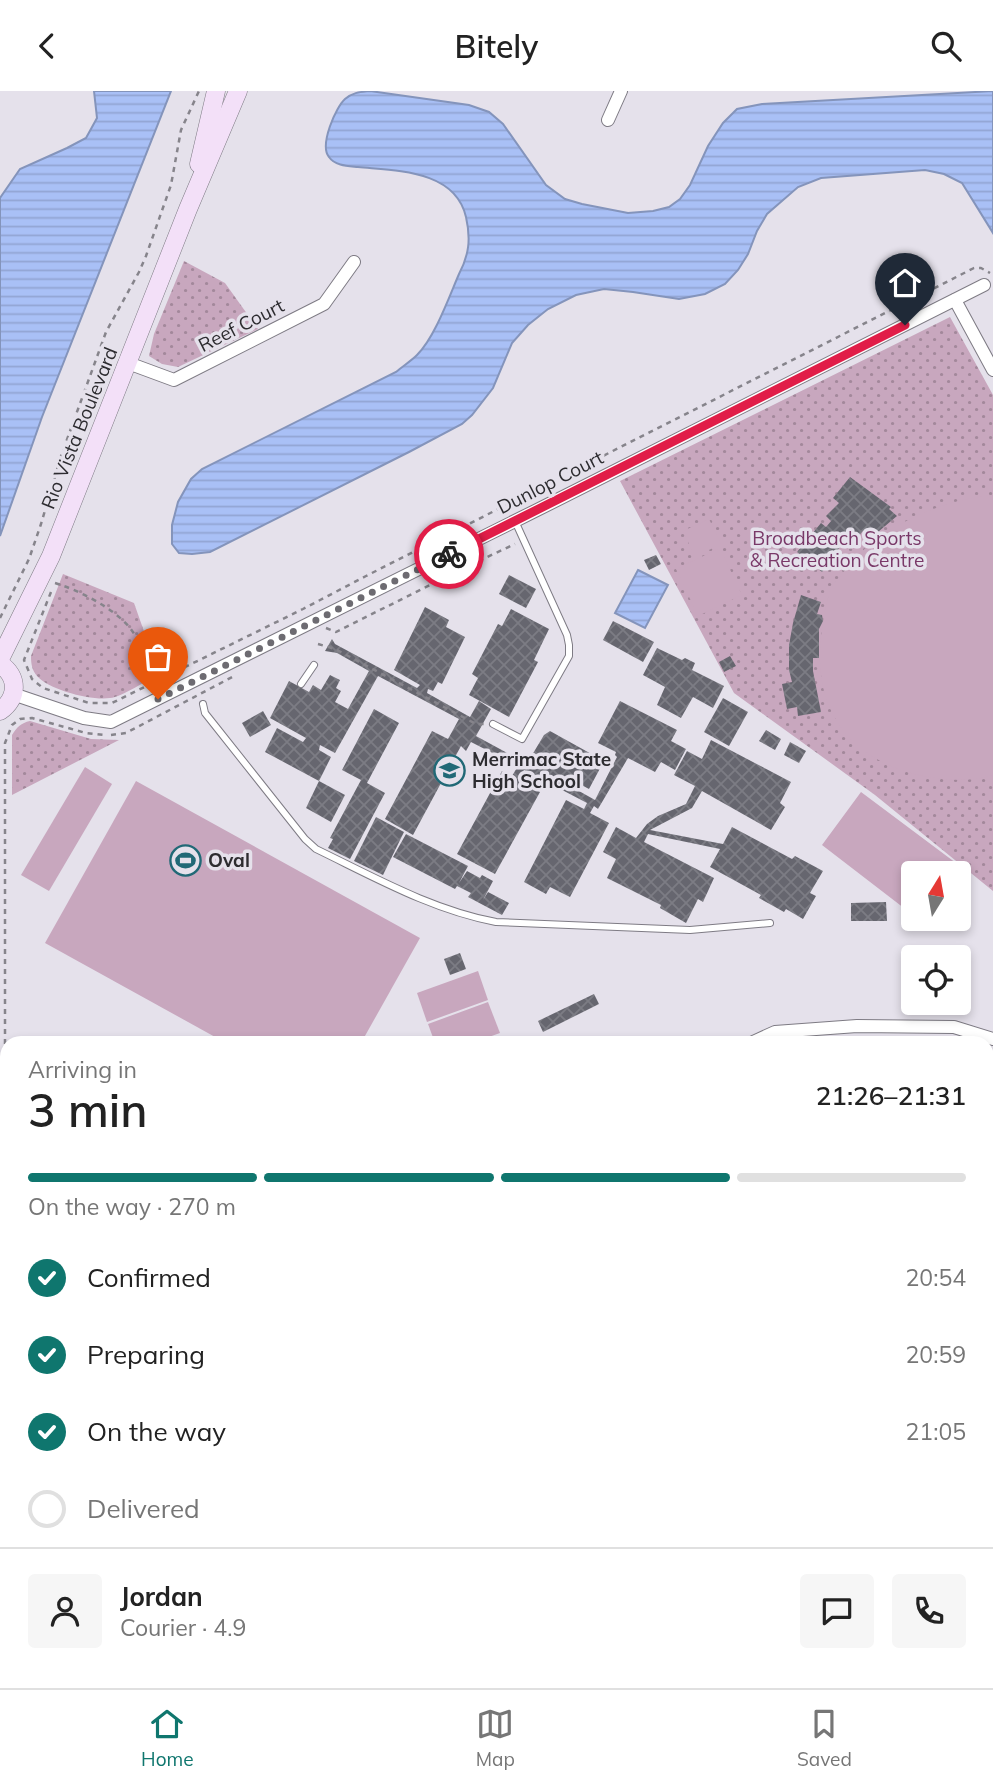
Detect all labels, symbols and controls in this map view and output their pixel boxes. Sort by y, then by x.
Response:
text: Bitely [455,26,538,66]
icon: back [28,27,66,65]
icon: search [927,27,965,65]
pin [875,253,935,325]
icon: home [886,264,924,302]
street label: Reef Court [194,293,288,357]
street label: Rio Vista Boulevard [36,344,122,512]
street label: Dunlop Court [493,445,608,519]
courier [414,519,484,589]
park label: Broadbeach Sports & Recreation Centre [750,526,924,572]
icon: bike [430,535,468,573]
pin [128,627,188,699]
icon: bag [139,638,177,676]
place label: Merrimac State High School [472,747,611,793]
school or university icon: Merrimac State High School [432,753,466,787]
sports icon: Oval [168,843,202,877]
place label: Oval [208,848,250,872]
north arrow [901,861,971,931]
map controls [901,861,971,1015]
button: locate [901,945,971,1015]
text: Arriving in [28,1055,137,1084]
text: 21:26–21:31 [816,1079,966,1112]
text: 3 min [28,1081,147,1139]
text: On the way · 270 m [28,1192,236,1221]
icon: check [28,1259,66,1297]
text: Confirmed [87,1261,211,1294]
text: 20:54 [906,1263,966,1292]
icon: check [28,1336,66,1374]
text: Preparing [87,1338,205,1371]
text: 20:59 [906,1340,966,1369]
icon: check [28,1413,66,1451]
text: On the way [87,1415,226,1448]
text: 21:05 [906,1417,966,1446]
text: Delivered [87,1492,200,1525]
button: person [28,1574,102,1648]
button: chat [800,1574,874,1648]
button: phone [892,1574,966,1648]
text: Jordan [120,1580,203,1613]
text: Courier · 4.9 [120,1613,246,1642]
tab: Home [141,1705,194,1771]
tab: Map [476,1705,515,1771]
tab: Saved [797,1705,852,1771]

